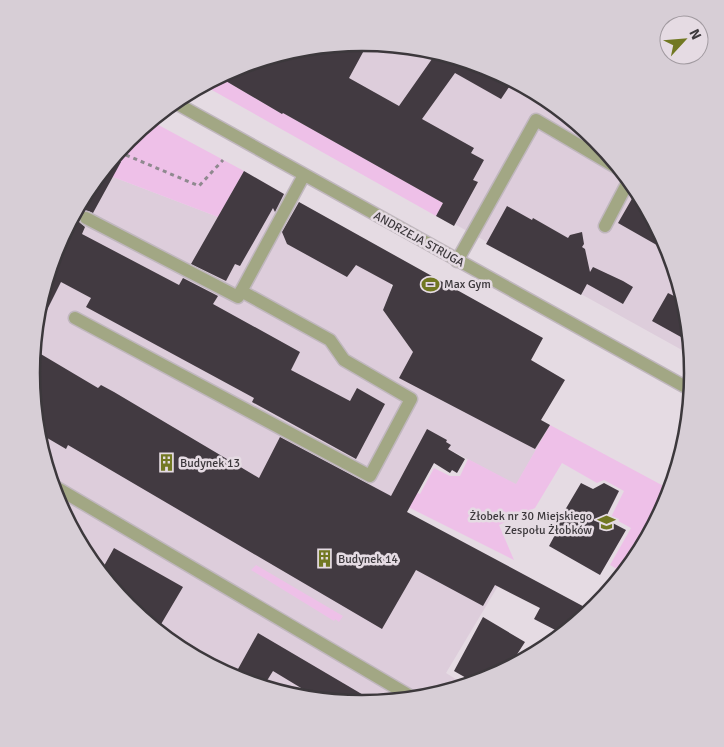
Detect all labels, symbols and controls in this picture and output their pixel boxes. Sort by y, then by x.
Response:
north arrow [659,15,709,65]
text: N [685,26,705,43]
street label: ANDRZEJA STRUGA [371,208,467,271]
sports icon: Max Gym [420,274,440,294]
place label: Max Gym [444,277,491,292]
building icon: Budynek 13 [156,453,176,473]
place label: Budynek 13 [180,456,240,471]
place label: Żłobek nr 30 Miejskiego Zespołu Żłobków [470,509,592,538]
school or university icon: Żłobek nr 30 Miejskiego Zespołu Żłobków [596,513,616,533]
building icon: Budynek 14 [314,549,334,569]
place label: Budynek 14 [338,552,398,567]

